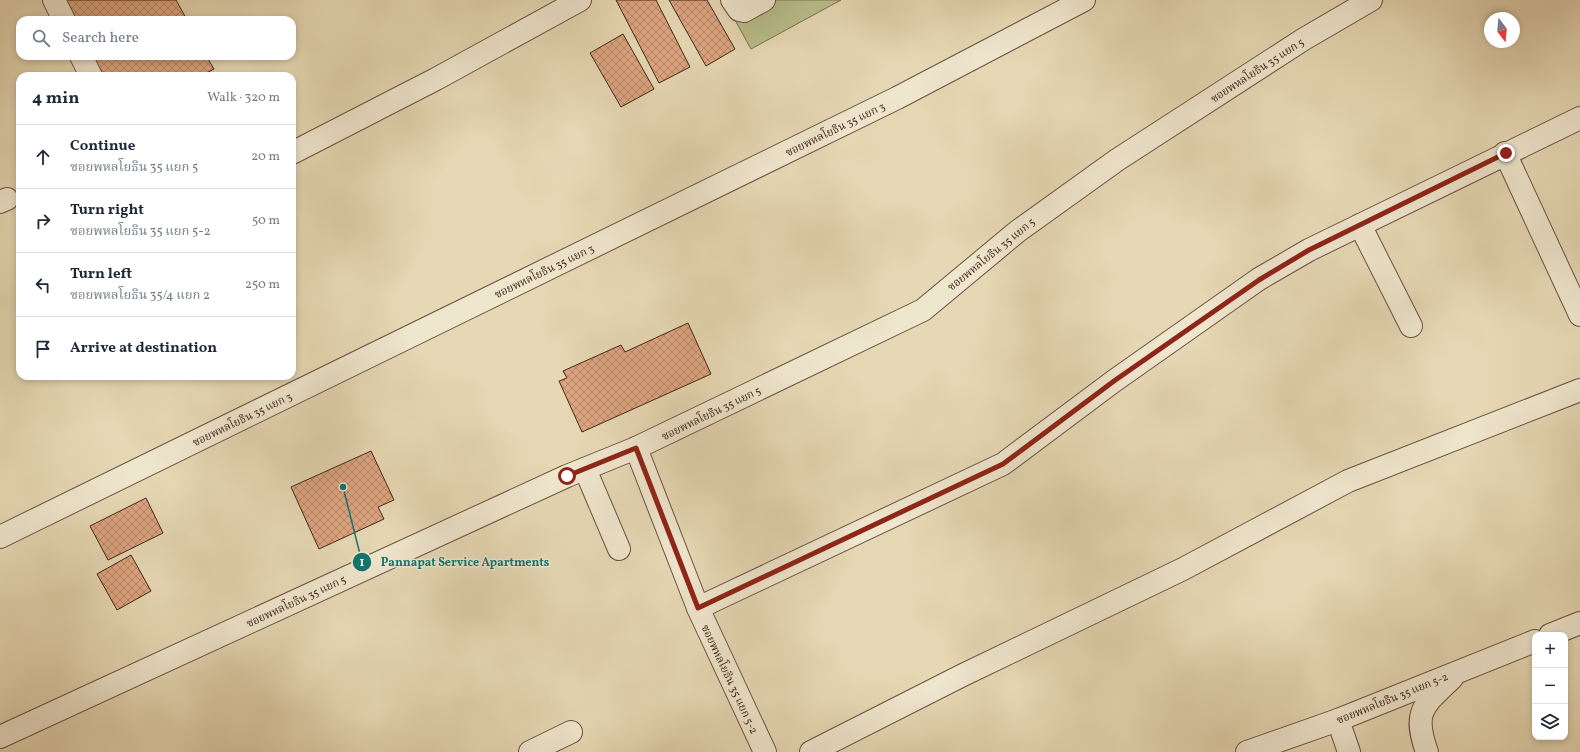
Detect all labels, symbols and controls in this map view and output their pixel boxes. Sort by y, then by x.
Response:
north arrow [1484,12,1520,48]
search box [16,16,296,60]
icon: search [30,27,52,49]
text: Search here [62,28,139,49]
street label: ซอยพหลโยธิน 35 แยก 5 [1208,35,1307,107]
text: 4 min [32,87,79,110]
text: Walk · 320 m [207,89,280,107]
street label: ซอยพหลโยธิน 35 แยก 3 [783,99,888,161]
text: Continue [70,136,135,157]
route end [1497,144,1515,162]
icon: ahead [32,146,54,168]
text: 20 m [251,148,280,166]
text: ซอยพหลโยธิน 35 แยก 5 [70,159,198,177]
text: Turn right [70,200,144,221]
icon: right [32,210,54,232]
text: 50 m [252,212,280,230]
street label: ซอยพหลโยธิน 35 แยก 5 [944,214,1039,295]
text: ซอยพหลโยธิน 35 แยก 5-2 [70,223,211,241]
street label: ซอยพหลโยธิน 35 แยก 3 [492,241,597,303]
text: Turn left [70,264,132,285]
icon: left [32,274,54,296]
text: 250 m [245,276,280,294]
text: ซอยพหลโยธิน 35/4 แยก 2 [70,287,210,305]
icon: arrive [32,338,54,360]
text: Arrive at destination [70,338,217,359]
street label: ซอยพหลโยธิน 35 แยก 5 [659,383,764,445]
street label: ซอยพหลโยธิน 35 แยก 3 [190,389,295,451]
route start [558,467,576,485]
callout: Pannapat Service Apartments [352,550,557,574]
text: 1 [360,555,365,571]
text: Pannapat Service Apartments [381,555,550,571]
street label: ซอยพหลโยธิน 35 แยก 5 [244,572,349,632]
street label: ซอยพหลโยธิน 35 แยก 5-2 [697,622,762,737]
map controls [1532,632,1568,740]
button: + [1532,632,1568,668]
button: − [1532,668,1568,704]
street label: ซอยพหลโยธิน 35 แยก 5-2 [1334,669,1451,729]
button: layers [1532,704,1568,740]

